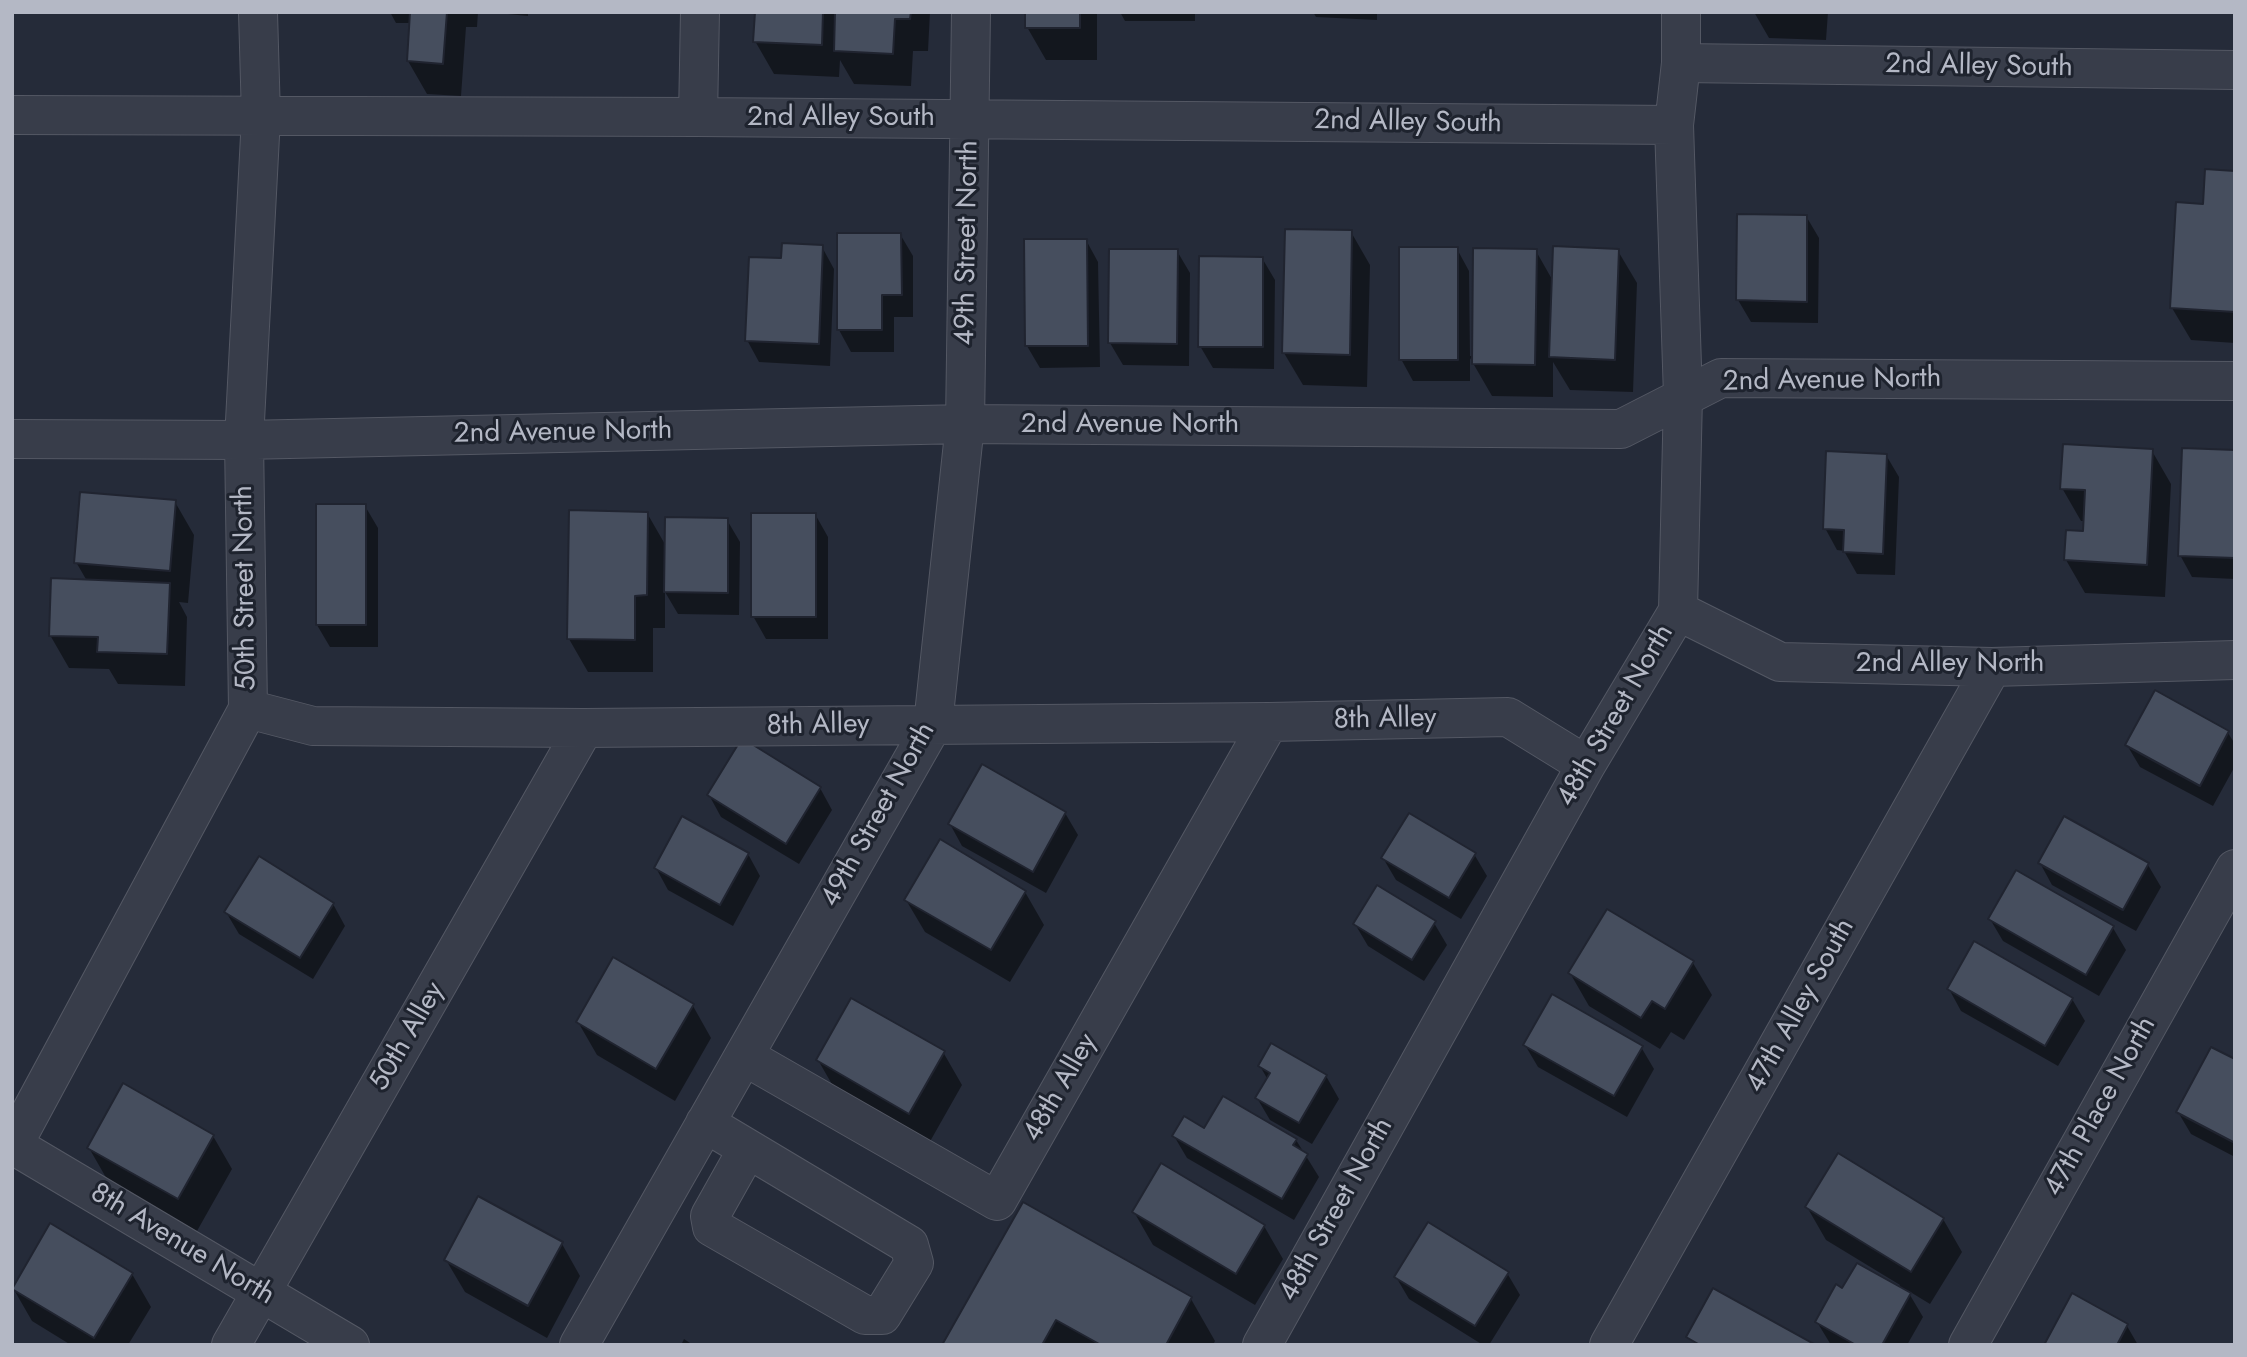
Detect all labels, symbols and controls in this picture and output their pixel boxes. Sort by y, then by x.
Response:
street label: 2nd Alley South [1885,49,2073,85]
street label: 2nd Alley South [747,101,935,135]
street label: 2nd Alley South [1314,105,1502,141]
street label: 49th Street North [949,140,987,346]
street label: 2nd Avenue North [1722,362,1942,400]
street label: 2nd Avenue North [1021,408,1239,442]
street label: 2nd Avenue North [453,414,673,452]
street label: 50th Street North [227,485,265,691]
street label: 48th Street North [1550,619,1682,813]
street label: 2nd Alley North [1855,647,2045,681]
street label: 8th Alley [1333,702,1437,738]
street label: 8th Alley [766,708,870,744]
street label: 49th Street North [814,717,944,913]
street label: 47th Alley South [1739,913,1863,1099]
street label: 50th Alley [363,977,453,1097]
street label: 47th Place North [2038,1011,2164,1203]
street label: 48th Alley [1017,1028,1105,1148]
street label: 48th Street North [1273,1112,1401,1308]
street label: 8th Avenue North [84,1177,280,1313]

